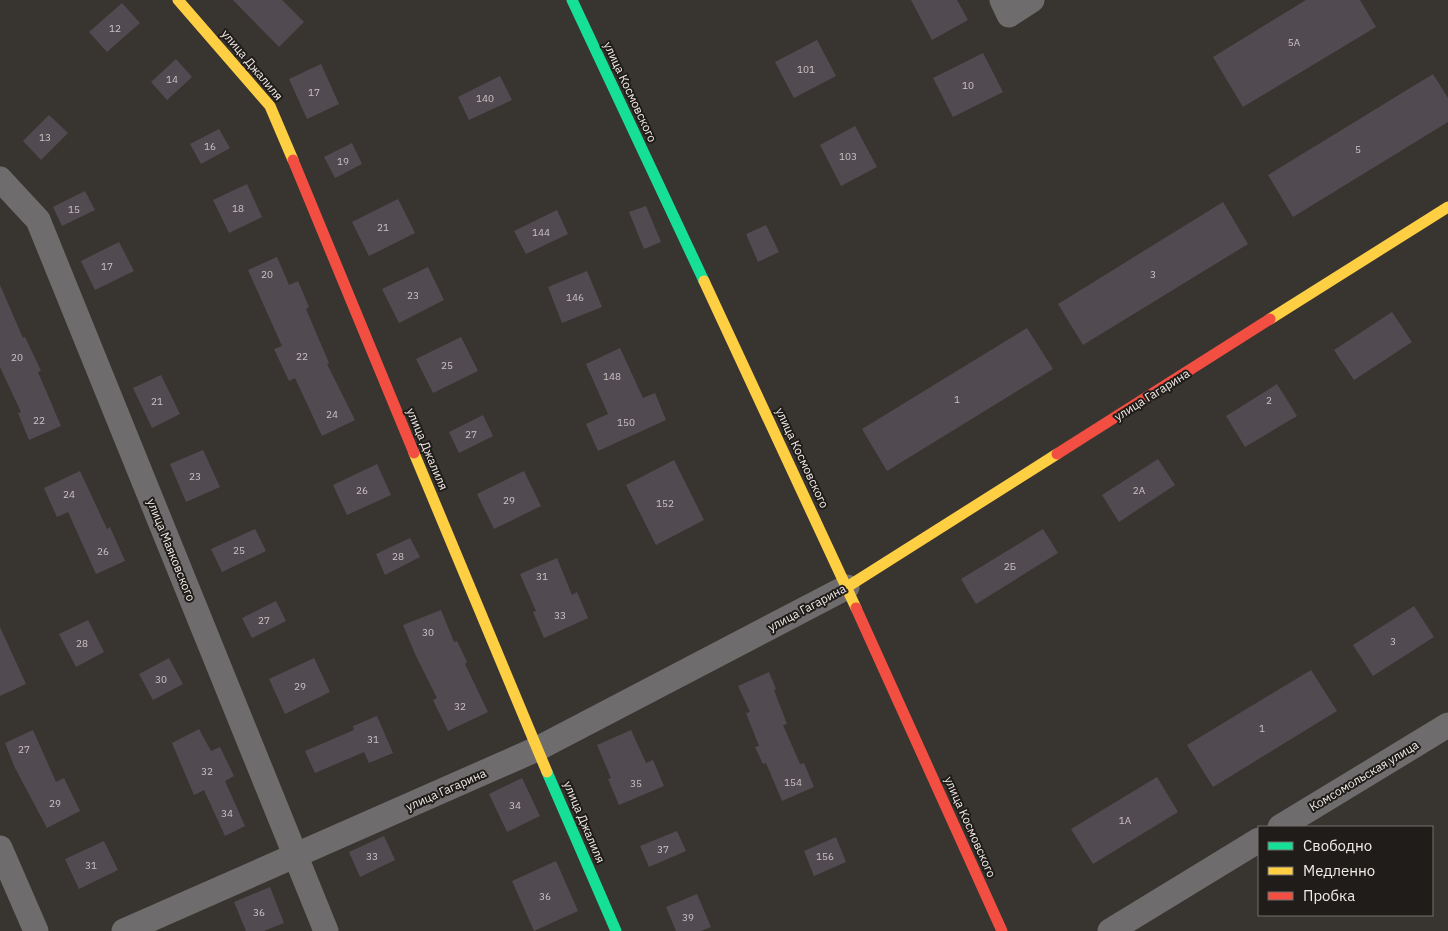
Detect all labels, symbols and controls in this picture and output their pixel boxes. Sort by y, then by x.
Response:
house number: 12 [109,22,121,35]
street label: улица Джалиля [219,26,286,103]
house number: 5А [1288,36,1301,49]
street label: улица Космовского [601,39,660,145]
house number: 101 [797,63,815,76]
house number: 14 [166,73,178,86]
house number: 10 [962,79,974,92]
house number: 17 [308,86,320,99]
house number: 140 [476,92,494,105]
house number: 13 [39,131,51,144]
house number: 16 [204,140,216,153]
house number: 5 [1355,143,1361,156]
house number: 103 [839,150,857,163]
house number: 19 [337,155,349,168]
house number: 18 [232,202,244,215]
house number: 15 [68,203,80,216]
house number: 21 [377,221,389,234]
house number: 144 [532,226,550,239]
house number: 17 [101,260,113,273]
house number: 20 [261,268,273,281]
house number: 3 [1150,268,1156,281]
house number: 23 [407,289,419,302]
house number: 146 [566,291,584,304]
house number: 22 [296,350,308,363]
house number: 20 [11,351,23,364]
house number: 25 [441,359,453,372]
street label: улица Гагарина [1111,365,1193,424]
house number: 148 [603,370,621,383]
house number: 1 [954,393,960,406]
house number: 2 [1266,394,1272,407]
house number: 21 [151,395,163,408]
street label: улица Космовского [773,405,832,511]
street label: улица Джалиля [403,406,451,492]
house number: 24 [326,408,338,421]
house number: 22 [33,414,45,427]
house number: 150 [617,416,635,429]
house number: 27 [465,428,477,441]
house number: 23 [189,470,201,483]
house number: 26 [356,484,368,497]
house number: 2А [1133,484,1146,497]
house number: 24 [63,488,75,501]
house number: 29 [503,494,515,507]
street label: улица Маяковского [144,496,199,604]
house number: 152 [656,497,674,510]
house number: 25 [233,544,245,557]
house number: 26 [97,545,109,558]
house number: 28 [392,550,404,563]
house number: 2Б [1004,560,1016,573]
house number: 31 [536,570,548,583]
street label: улица Гагарина [765,580,849,634]
house number: 33 [554,609,566,622]
house number: 27 [258,614,270,627]
house number: 30 [422,626,434,639]
house number: 3 [1390,635,1396,648]
house number: 28 [76,637,88,650]
house number: 30 [155,673,167,686]
house number: 29 [294,680,306,693]
house number: 32 [454,700,466,713]
house number: 1 [1259,722,1265,735]
house number: 31 [367,733,379,746]
street label: Комсомольская улица [1306,737,1422,814]
house number: 27 [18,743,30,756]
house number: 32 [201,765,213,778]
street label: улица Гагарина [403,765,489,814]
street label: улица Космовского [941,774,1000,880]
house number: 154 [784,776,802,789]
house number: 35 [630,777,642,790]
street label: улица Джалиля [560,779,608,865]
house number: 29 [49,797,61,810]
house number: 34 [509,799,521,812]
house number: 34 [221,807,233,820]
house number: 1А [1119,814,1132,827]
legend [1258,826,1433,916]
text: Свободно [1303,836,1372,855]
house number: 37 [657,843,669,856]
house number: 33 [366,850,378,863]
house number: 156 [816,850,834,863]
house number: 31 [85,859,97,872]
text: Медленно [1303,861,1375,880]
text: Пробка [1303,886,1355,905]
house number: 36 [539,890,551,903]
house number: 36 [253,906,265,919]
house number: 39 [682,911,694,924]

